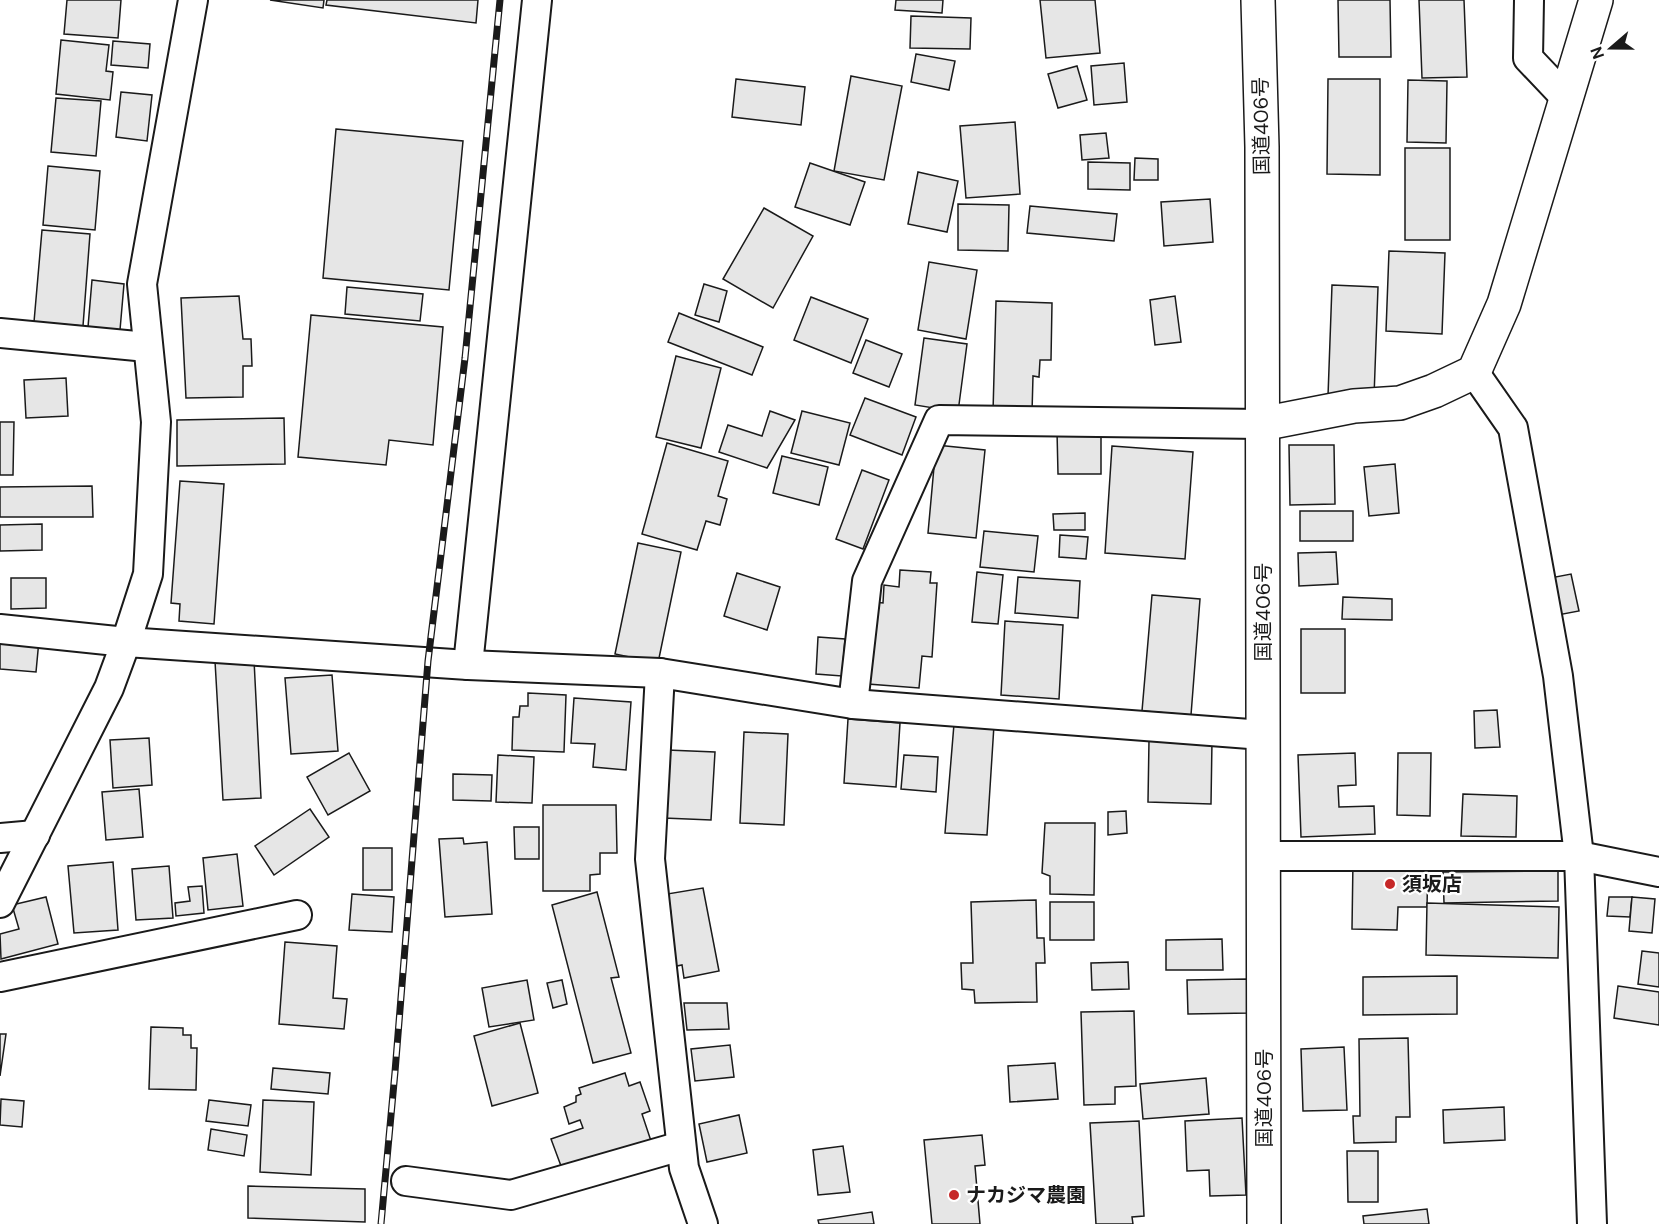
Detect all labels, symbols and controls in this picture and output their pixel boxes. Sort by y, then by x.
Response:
north arrow [1581,18,1641,78]
text: N [1586,44,1609,62]
street label: 国道406号 [1247,77,1275,175]
street label: 国道406号 [1250,563,1276,661]
place label: 須坂店 [1402,871,1462,897]
marker: 須坂店 [1383,877,1397,891]
street label: 国道406号 [1251,1049,1277,1147]
place label: ナカジマ農園 [966,1182,1086,1208]
marker: ナカジマ農園 [947,1188,961,1202]

